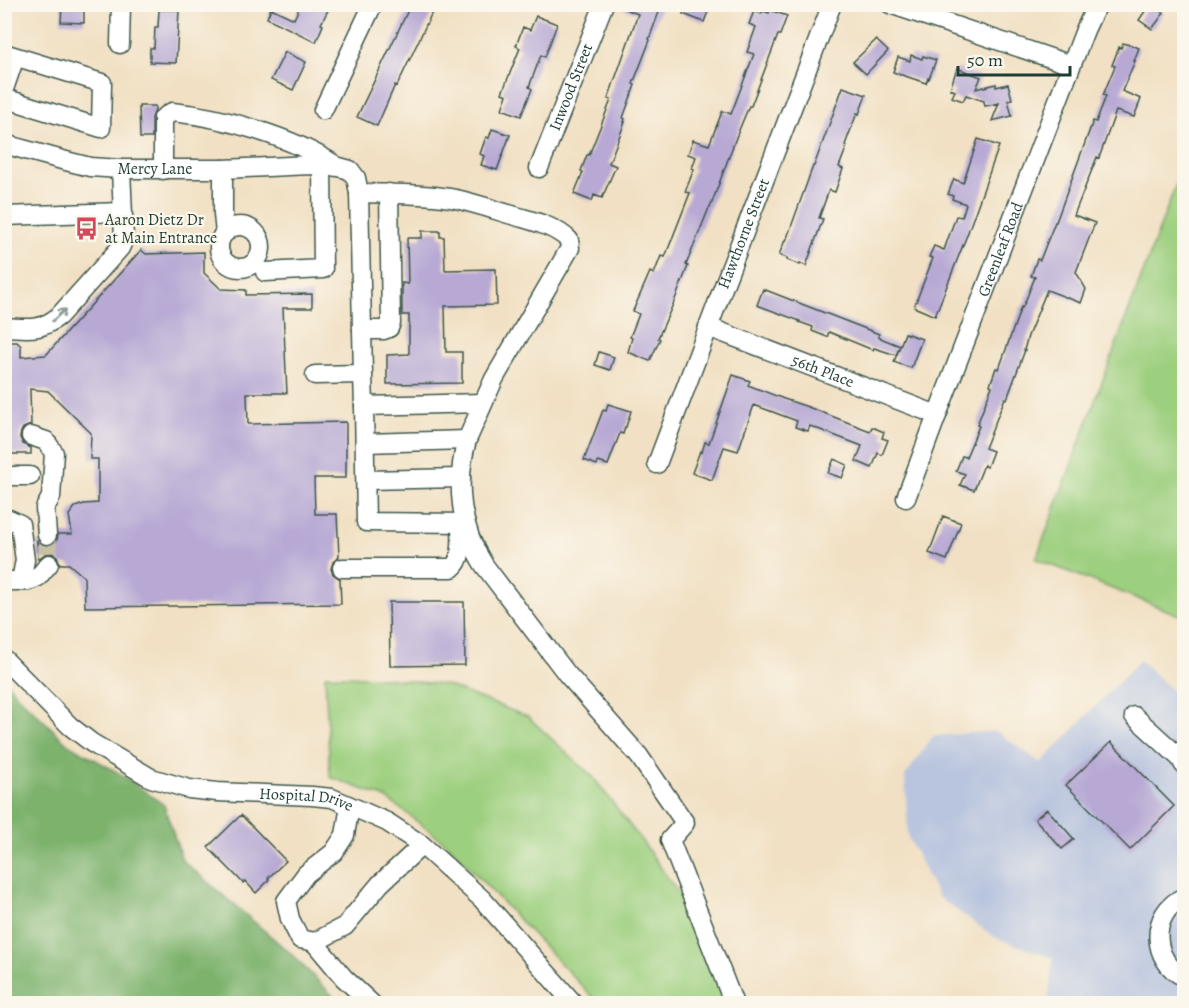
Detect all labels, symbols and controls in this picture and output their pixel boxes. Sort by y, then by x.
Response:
scale bar [958,39,1070,77]
street label: Inwood Street [544,40,598,134]
text: 50 m [967,48,1003,72]
street label: Mercy Lane [117,158,192,180]
street label: Hawthorne Street [713,175,775,292]
street label: Greenleaf Road [972,199,1029,300]
place label: Aaron Dietz Dr at Main Entrance [104,209,217,249]
bus stop icon: Aaron Dietz Dr at Main Entrance [74,216,100,242]
one-way arrow [51,308,66,322]
street label: 56th Place [788,349,857,393]
street label: Hospital Drive [259,783,357,817]

